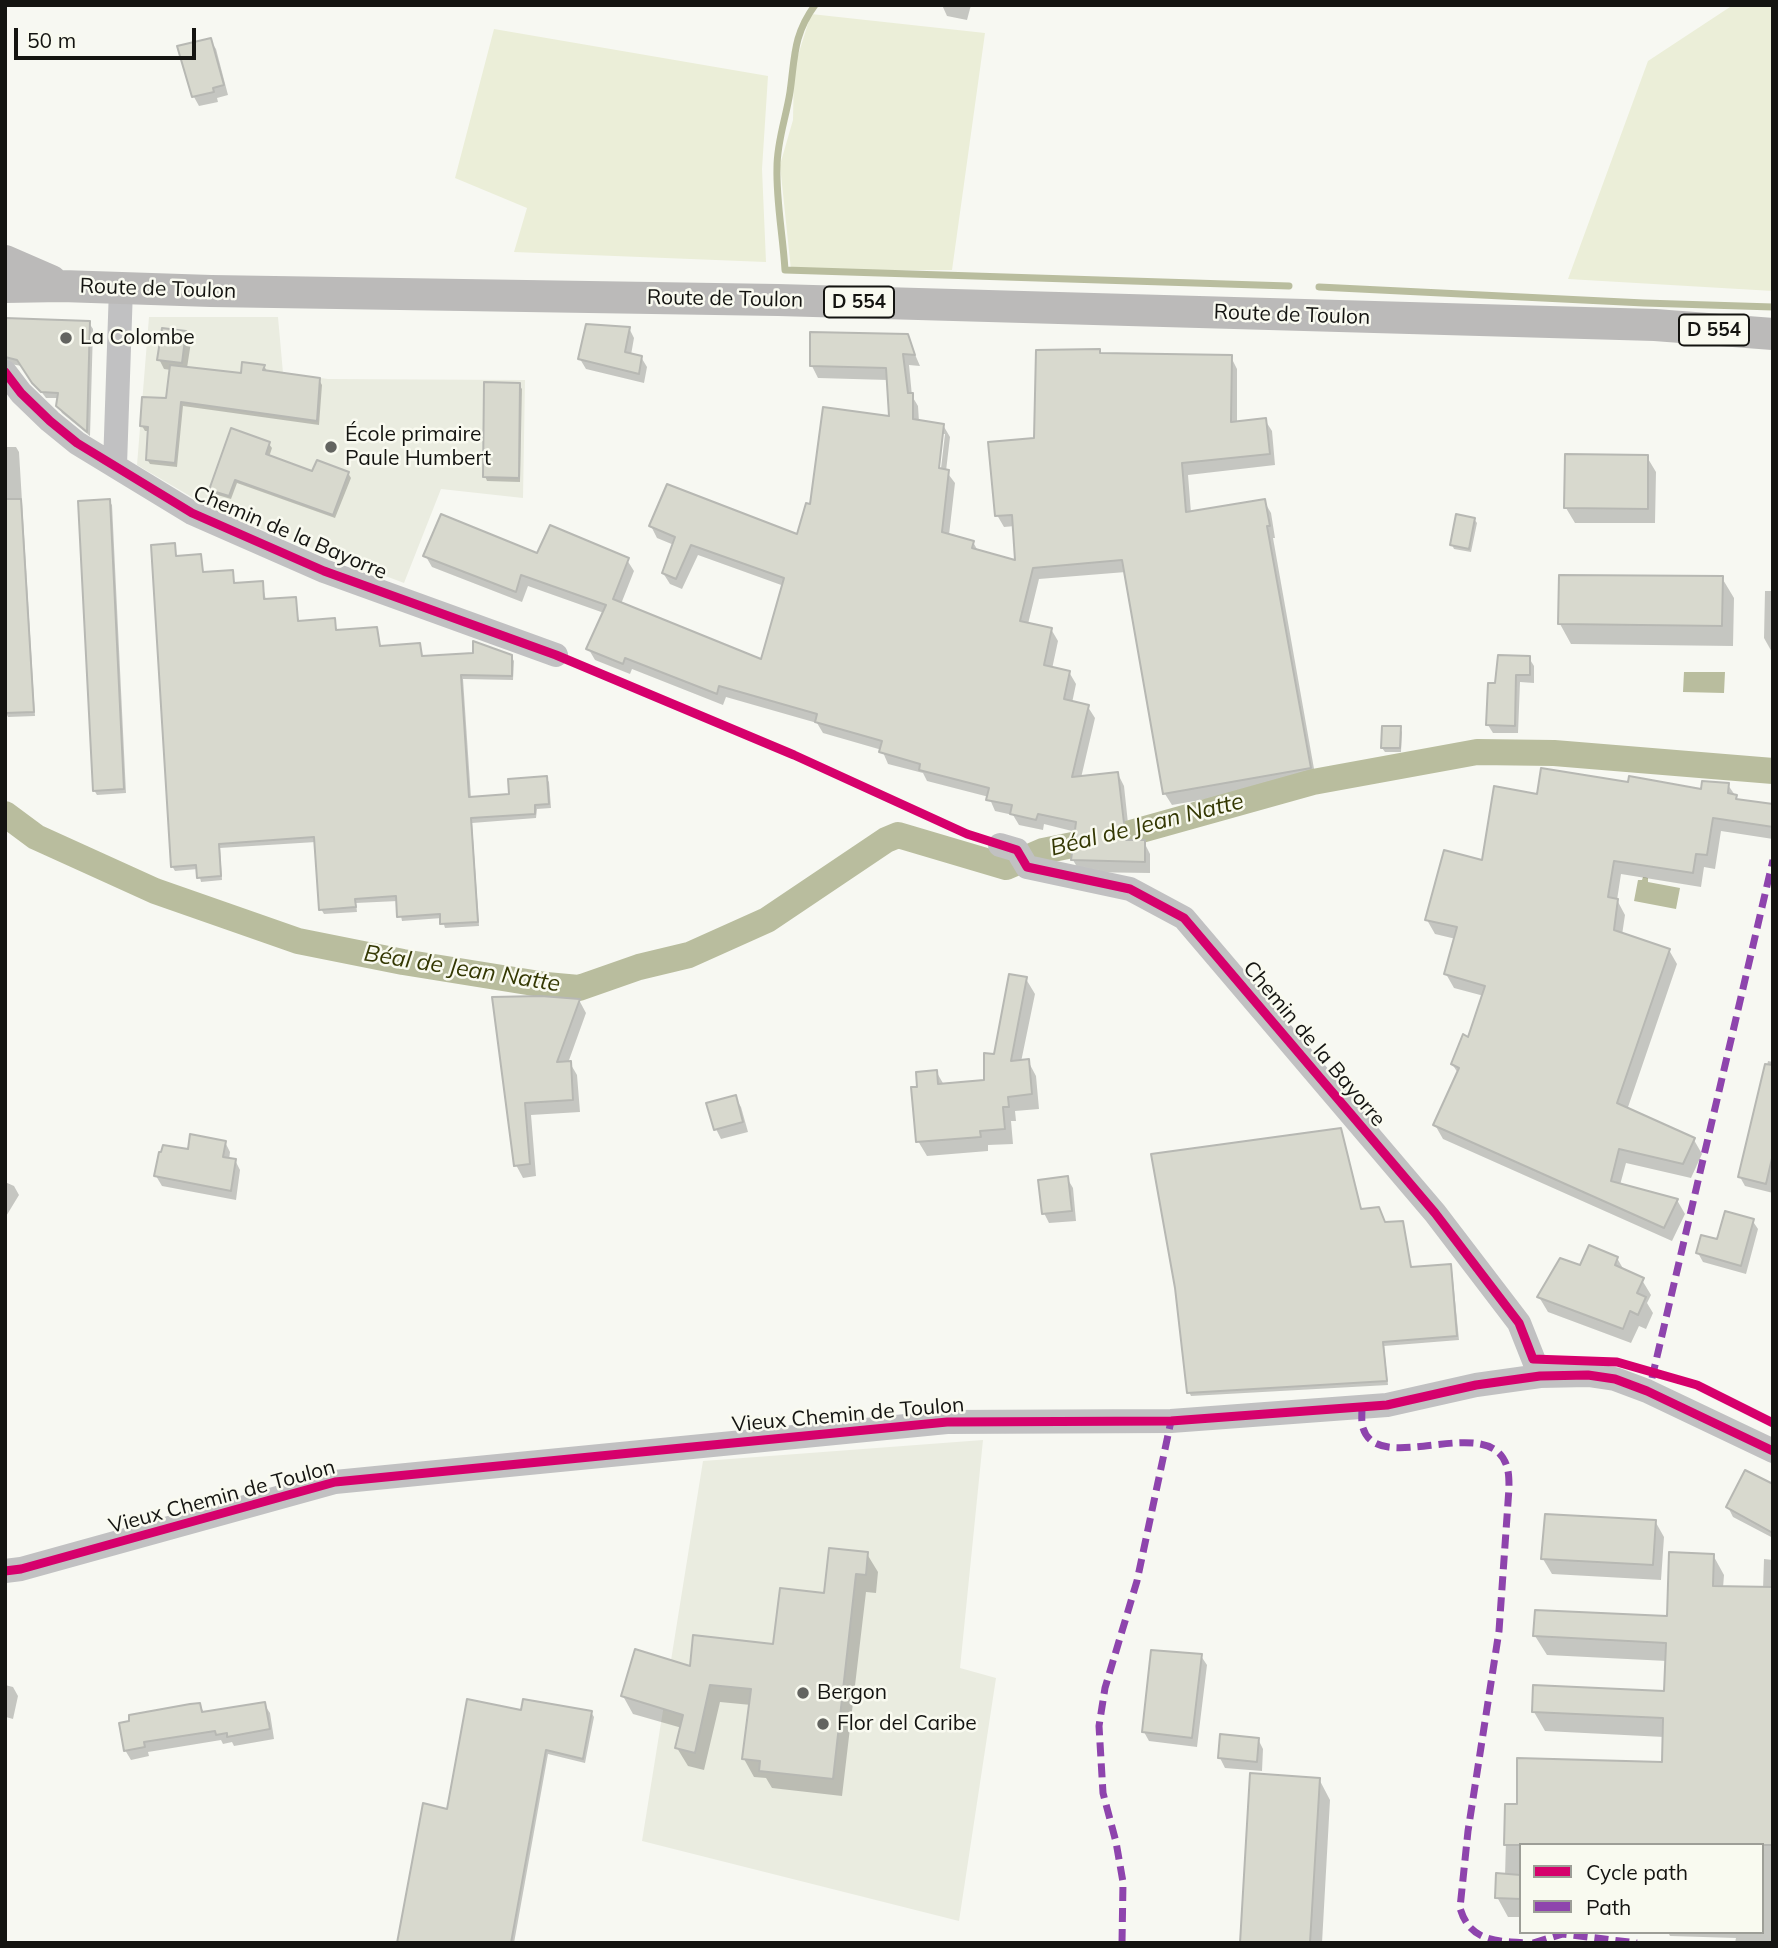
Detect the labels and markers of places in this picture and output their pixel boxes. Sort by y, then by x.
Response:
place label: La Colombe [80,325,195,351]
marker: La Colombe [58,330,74,346]
place label: École primaire Paule Humbert [345,422,491,472]
marker: École primaire Paule Humbert [323,439,339,455]
place label: Bergon [817,1680,887,1706]
marker: Bergon [795,1685,811,1701]
place label: Flor del Caribe [837,1711,977,1737]
marker: Flor del Caribe [815,1716,831,1732]

